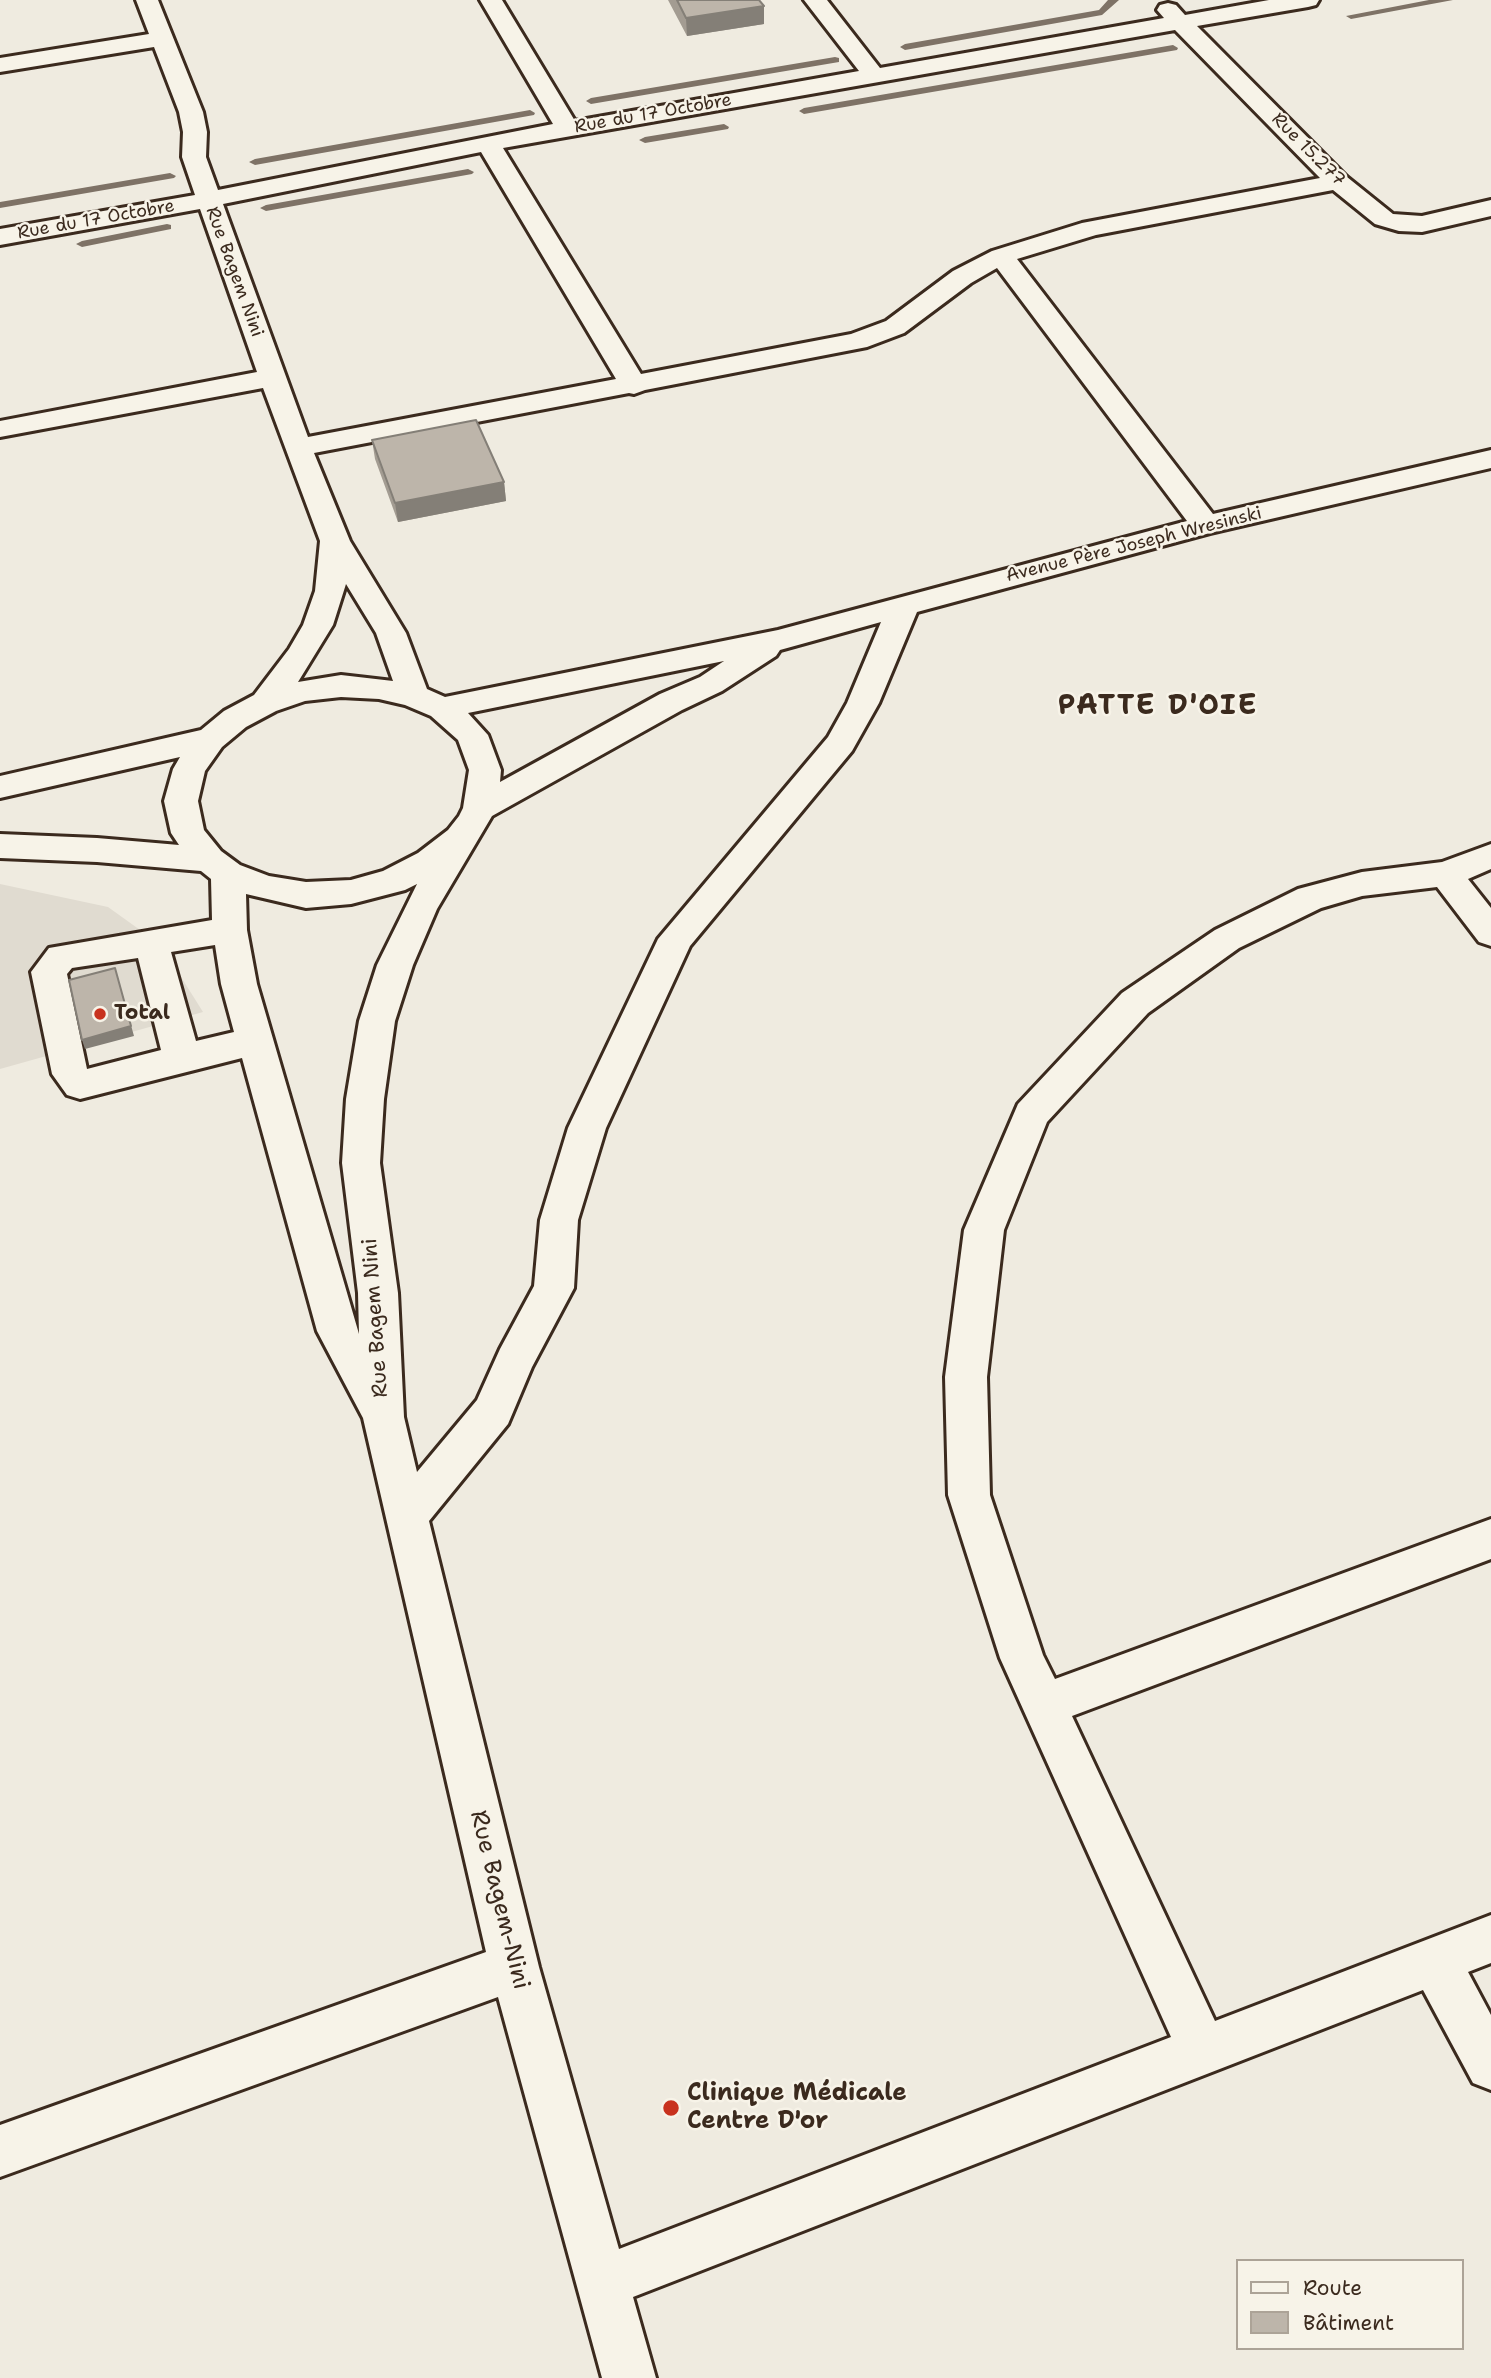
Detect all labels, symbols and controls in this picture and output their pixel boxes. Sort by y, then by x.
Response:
street label: Rue du 17 Octobre [573,90,733,138]
street label: Rue 15.277 [1267,109,1349,191]
street label: Rue du 17 Octobre [16,196,176,244]
street label: Rue Bagem Nini [200,204,268,340]
street label: Avenue Père Joseph Wresinski [1004,503,1264,587]
district label: PATTE D'OIE [1059,690,1257,724]
place label: Total [114,1001,170,1027]
marker: Total [92,1006,108,1022]
street label: Rue Bagem Nini [358,1237,394,1399]
street label: Rue Bagem-Nini [463,1807,535,1993]
place label: Clinique Médicale Centre D'or [687,2080,907,2136]
marker: Clinique Médicale Centre D'or [661,2098,681,2118]
legend [1236,2259,1463,2350]
text: Route [1303,2274,1362,2302]
text: Bâtiment [1303,2309,1394,2337]

